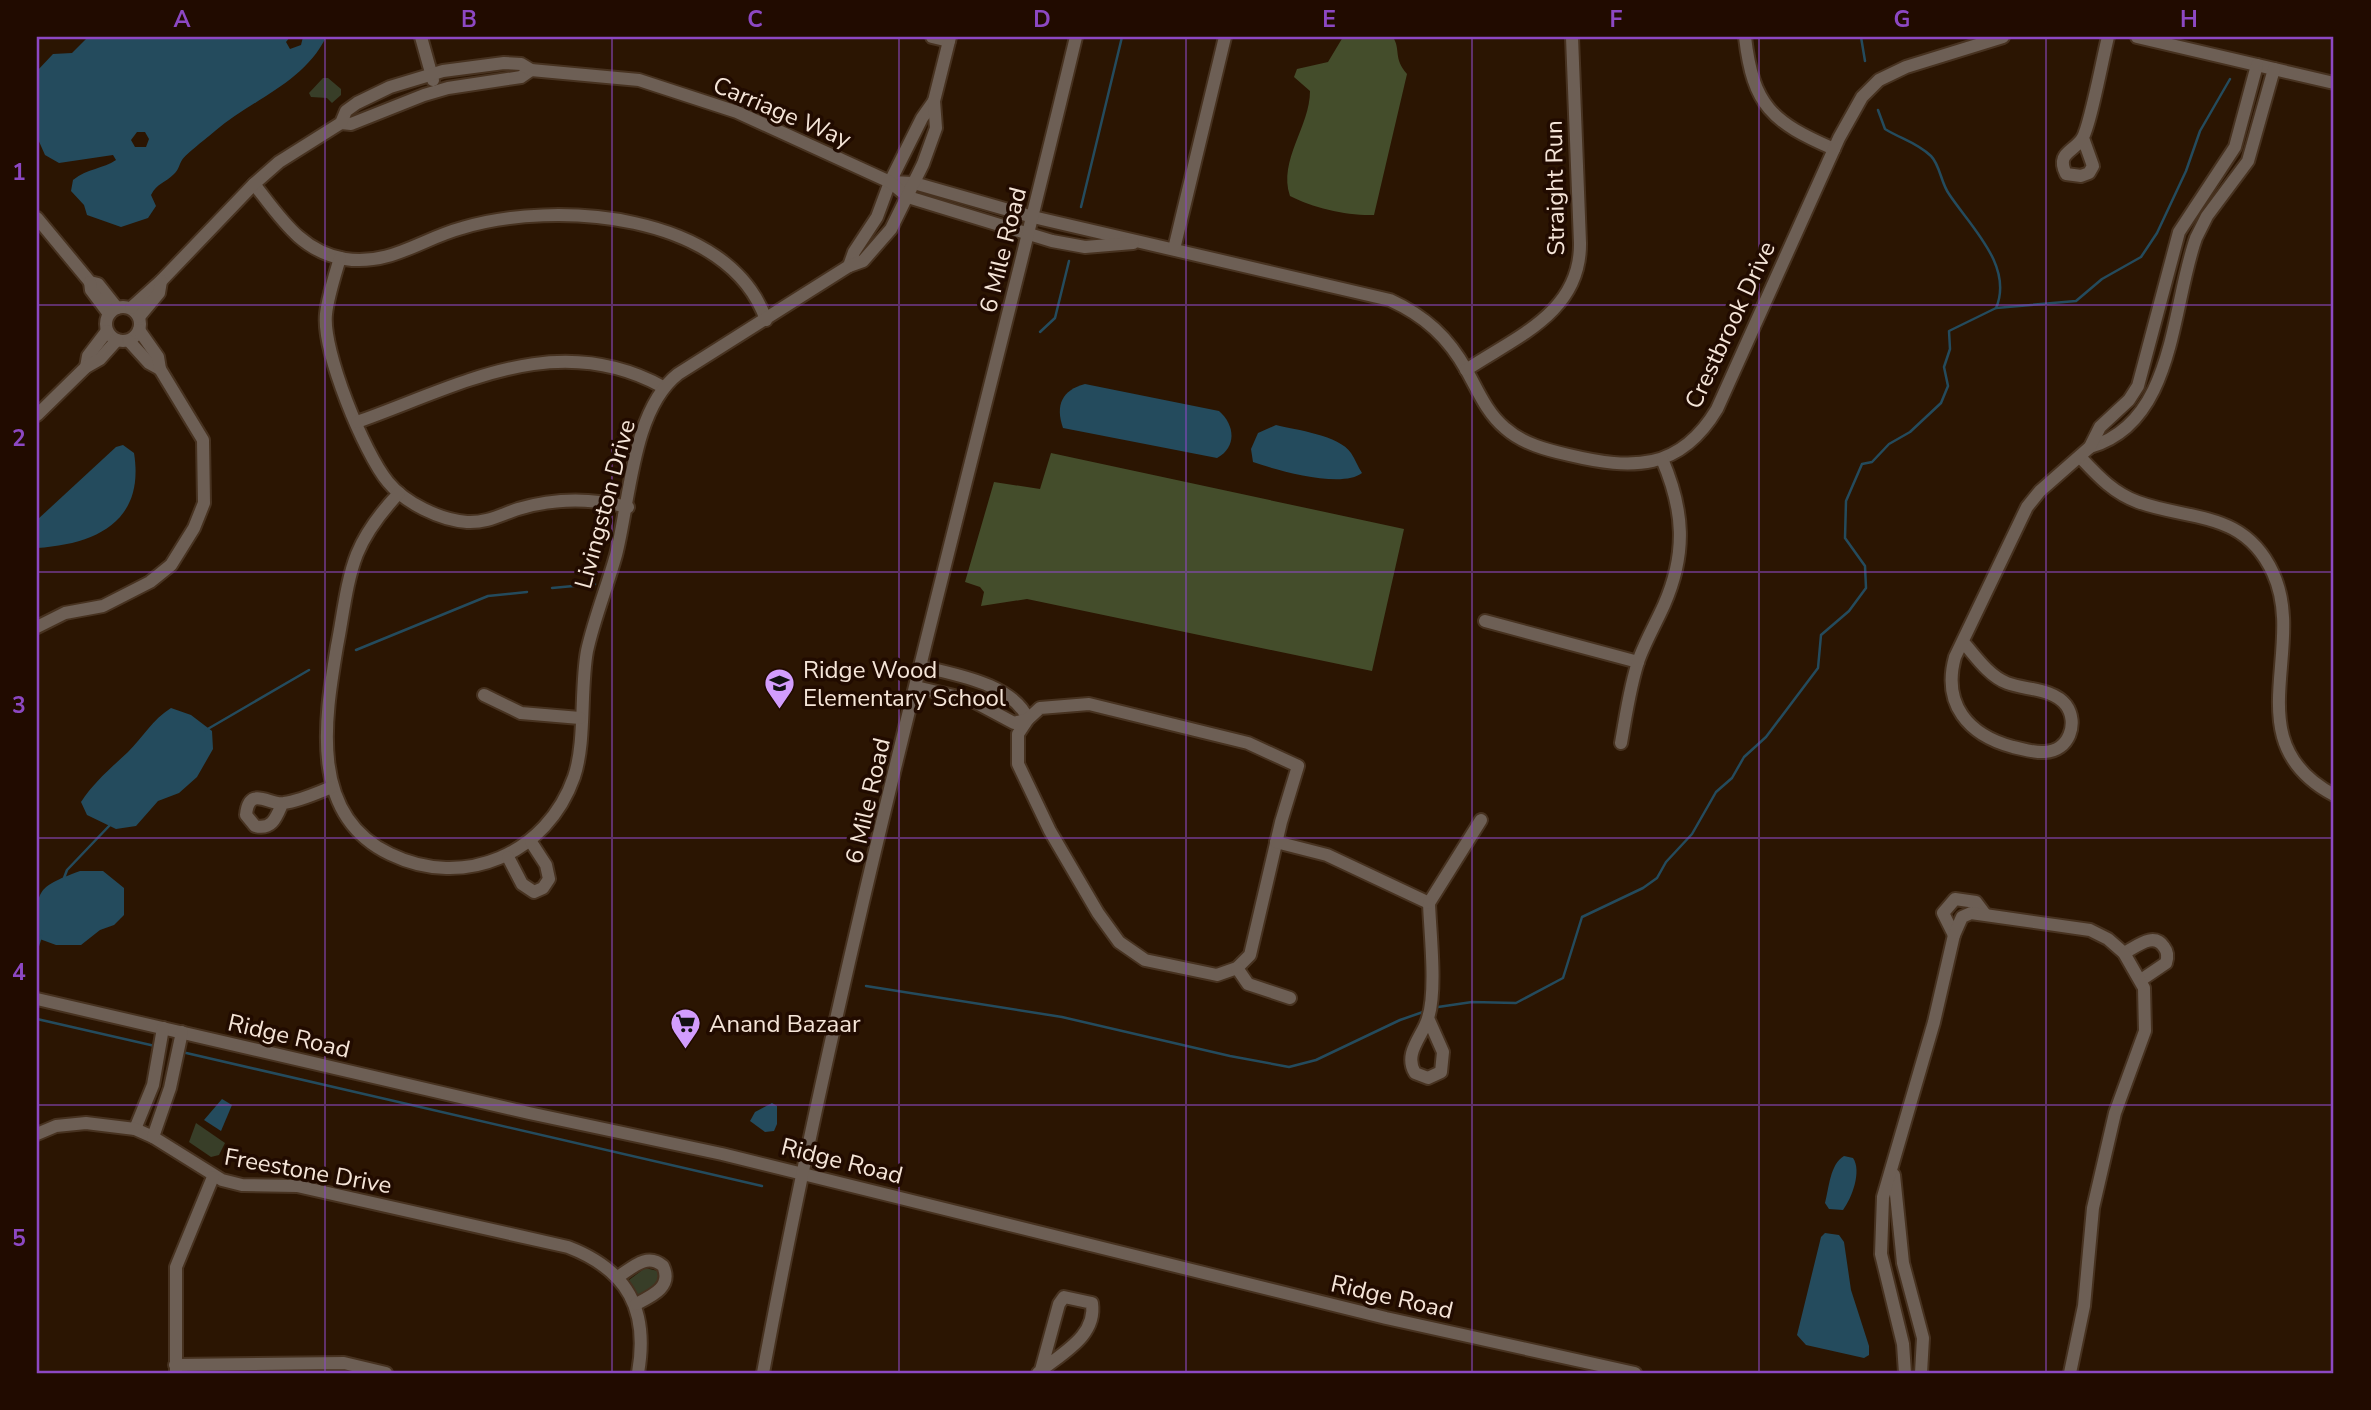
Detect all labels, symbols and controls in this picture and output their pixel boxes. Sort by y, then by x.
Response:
text: A [173,4,191,35]
text: B [461,4,477,35]
text: C [747,4,763,35]
text: D [1033,4,1051,35]
text: E [1322,4,1336,35]
text: F [1610,4,1623,35]
text: G [1894,4,1910,35]
text: H [2180,4,2198,35]
street label: Carriage Way [708,69,856,156]
street label: Straight Run [1538,120,1572,256]
text: 1 [12,157,26,188]
street label: 6 Mile Road [972,184,1034,316]
street label: Crestbrook Drive [1677,236,1783,414]
street label: Livingston Drive [567,416,643,592]
text: 2 [12,423,26,454]
place label: Ridge Wood Elementary School [803,654,1006,714]
school or university icon: Ridge Wood Elementary School [763,667,797,711]
text: 3 [12,690,26,721]
street label: 6 Mile Road [838,735,898,867]
text: 4 [12,957,26,988]
street label: Ridge Road [225,1006,353,1066]
supermarket icon: Anand Bazaar [669,1007,703,1051]
place label: Anand Bazaar [709,1008,861,1040]
street label: Ridge Road [778,1130,906,1192]
street label: Freestone Drive [222,1141,394,1201]
text: 5 [12,1223,26,1254]
street label: Ridge Road [1328,1267,1456,1327]

